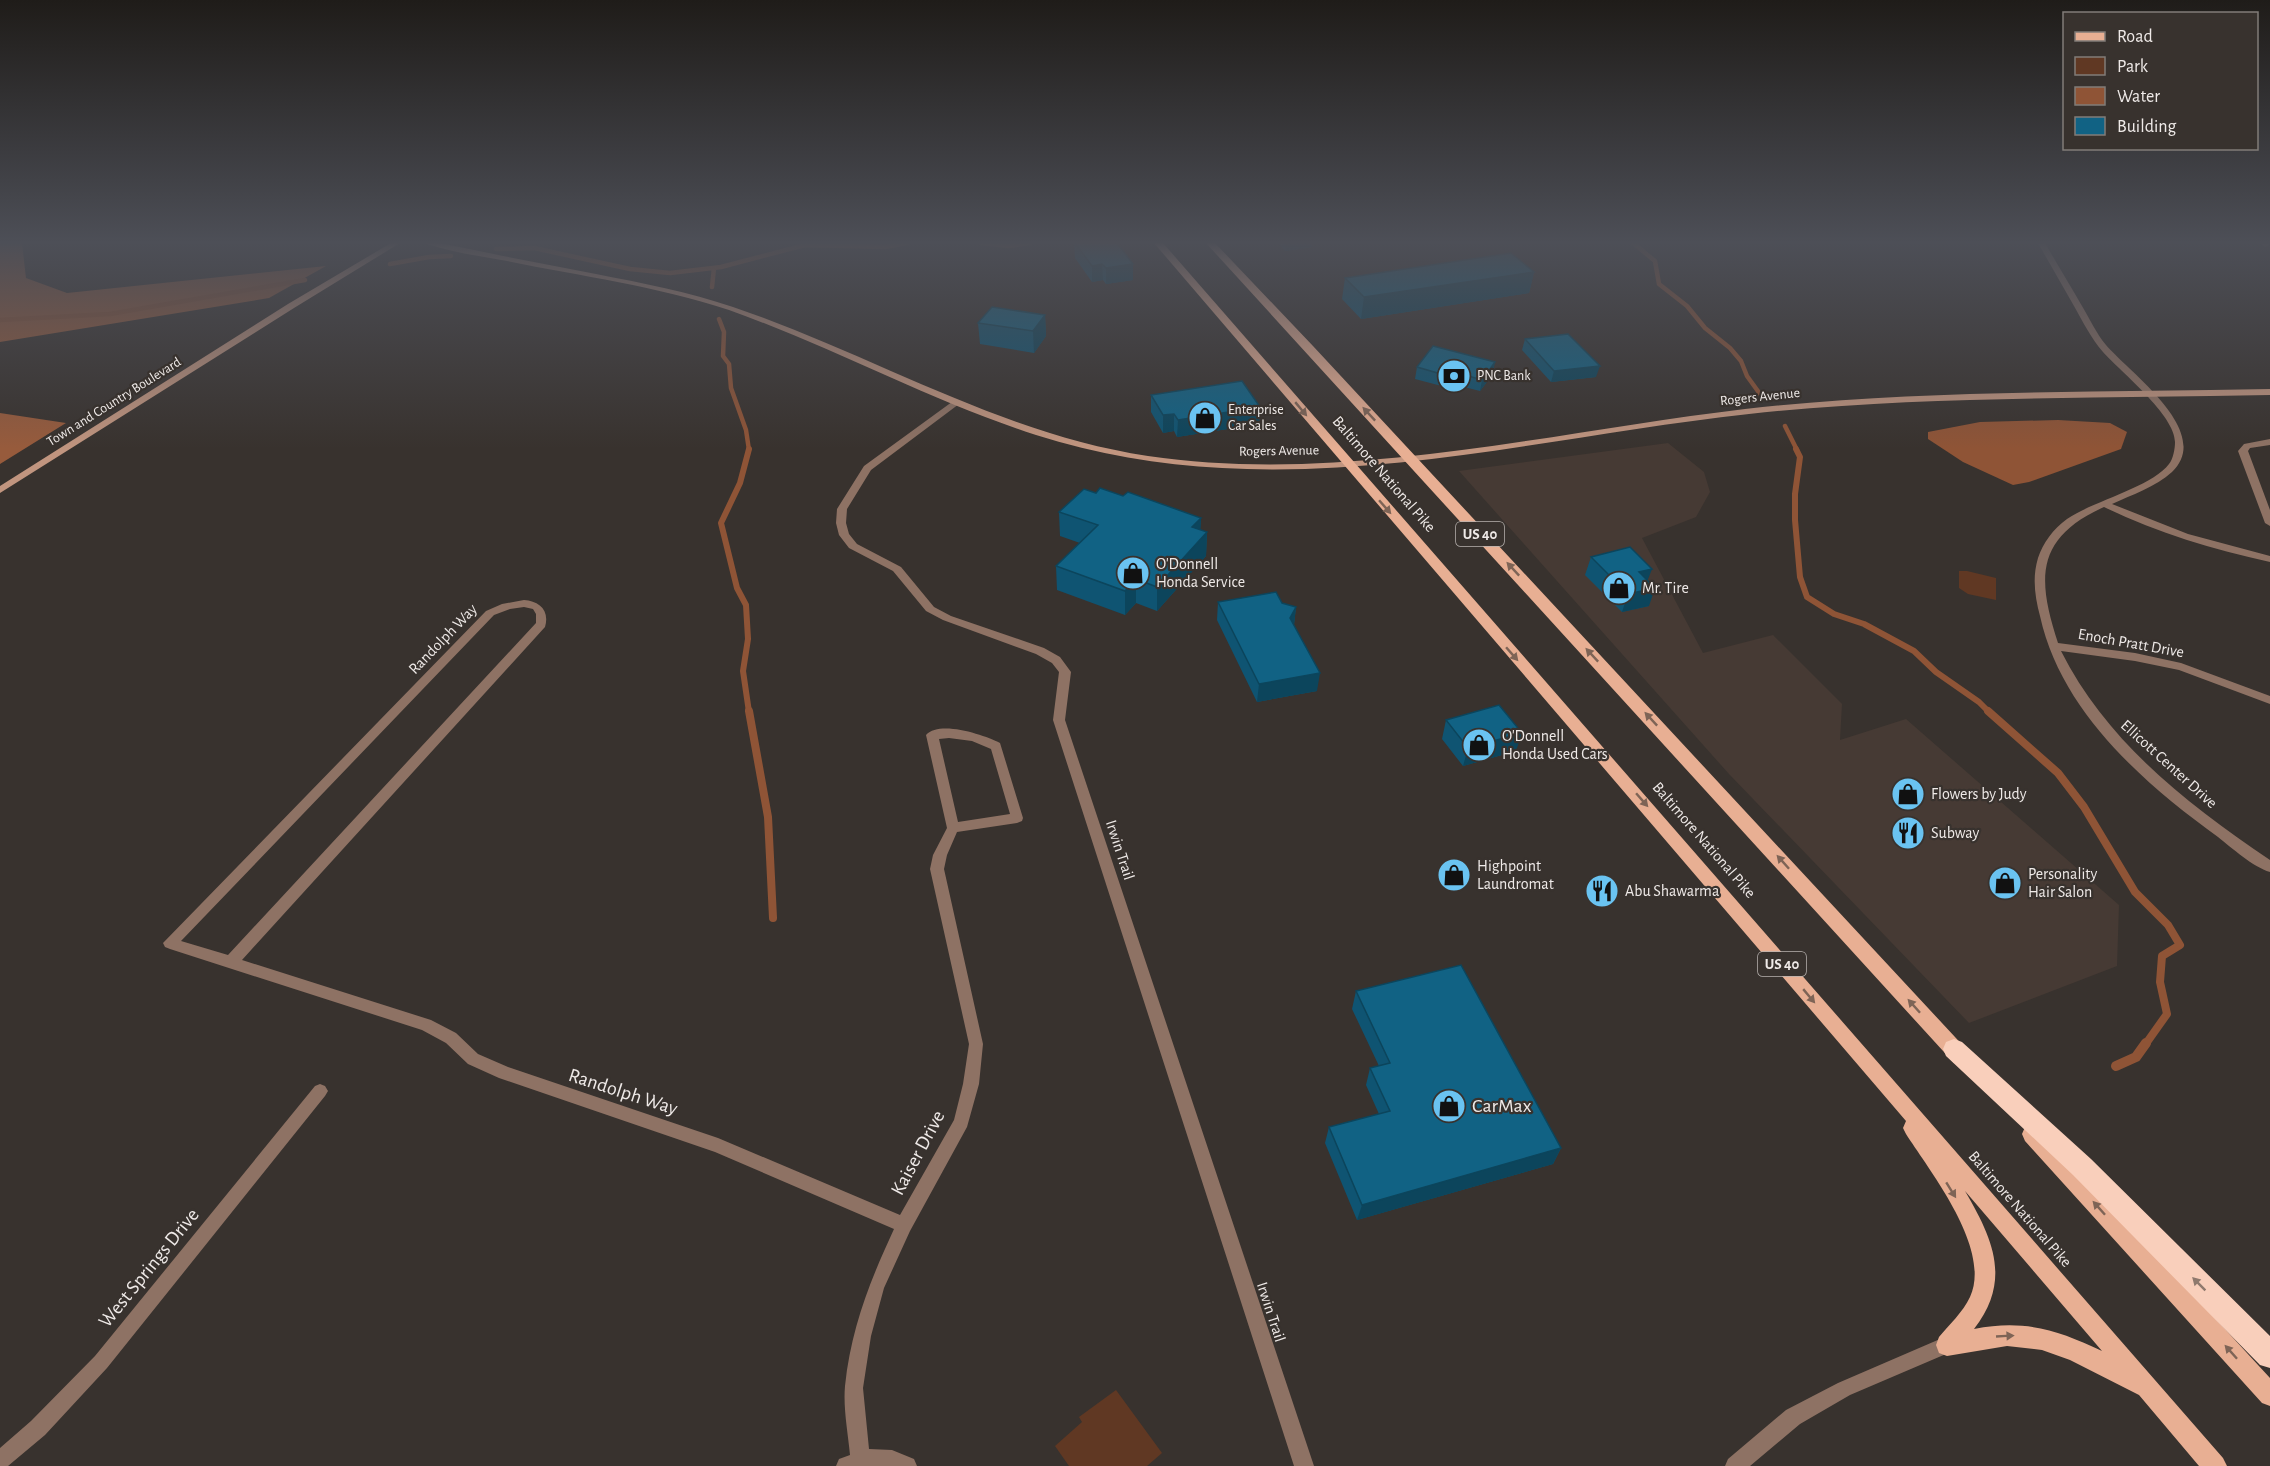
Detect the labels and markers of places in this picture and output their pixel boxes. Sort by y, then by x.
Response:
bank icon: PNC Bank [1436,358,1472,394]
place label: PNC Bank [1477,369,1531,383]
shop icon: Enterprise Car Sales [1187,400,1223,436]
place label: Enterprise Car Sales [1228,403,1284,433]
shop icon: O'Donnell Honda Service [1115,555,1151,591]
place label: O'Donnell Honda Service [1156,556,1245,590]
shop icon: Mr. Tire [1601,570,1637,606]
place label: Mr. Tire [1642,580,1689,596]
shop icon: O'Donnell Honda Used Cars [1461,727,1497,763]
place label: O'Donnell Honda Used Cars [1502,728,1608,762]
shop icon: Flowers by Judy [1890,776,1926,812]
place label: Flowers by Judy [1931,786,2027,803]
restaurant icon: Subway [1890,815,1926,851]
place label: Subway [1931,825,1979,842]
shop icon: Highpoint Laundromat [1436,857,1472,893]
place label: Highpoint Laundromat [1477,858,1554,892]
shop icon: Personality Hair Salon [1987,865,2023,901]
place label: Personality Hair Salon [2028,866,2097,900]
restaurant icon: Abu Shawarma [1584,873,1620,909]
place label: Abu Shawarma [1625,883,1719,899]
shop icon: CarMax [1431,1088,1467,1124]
place label: CarMax [1472,1096,1532,1116]

